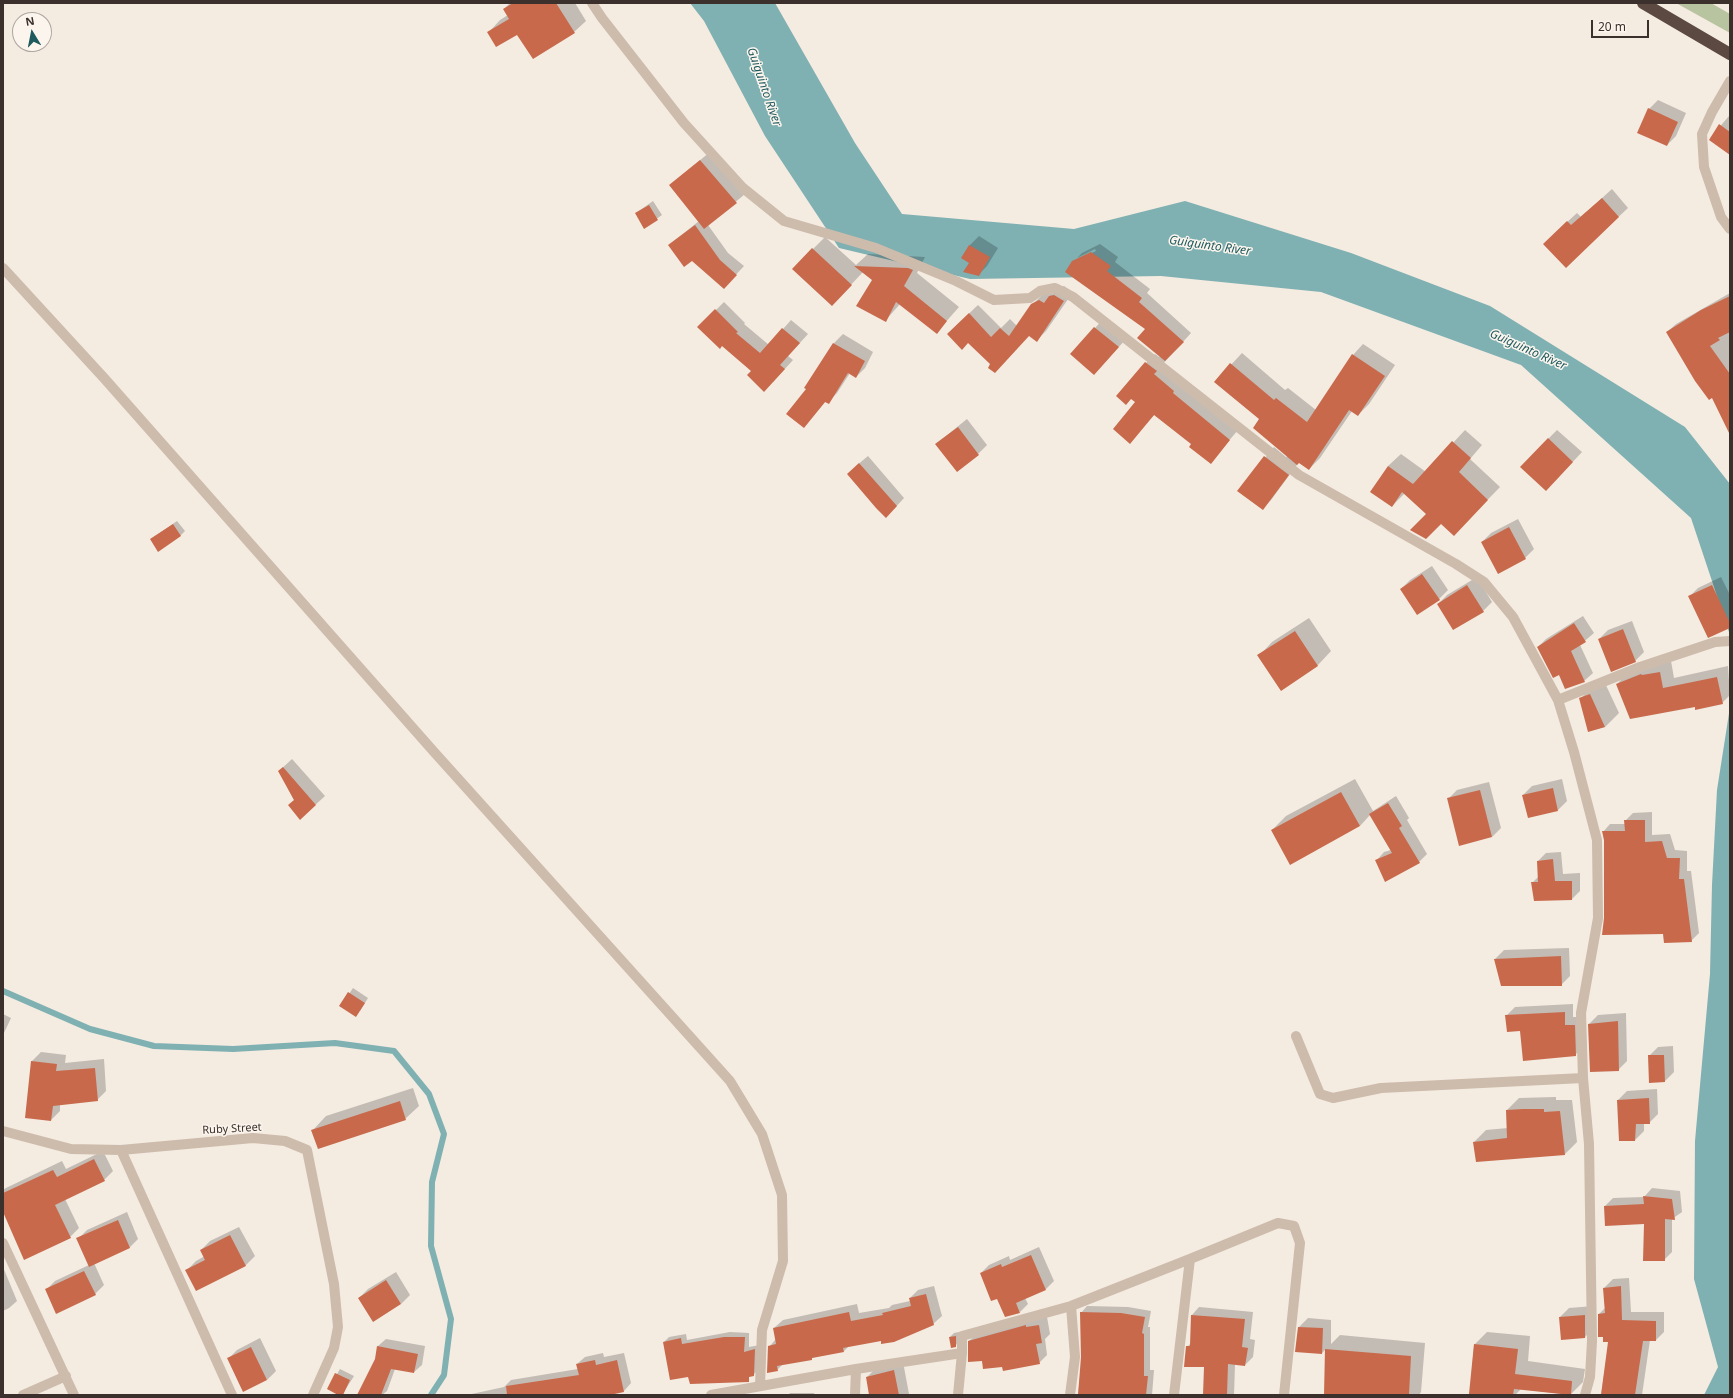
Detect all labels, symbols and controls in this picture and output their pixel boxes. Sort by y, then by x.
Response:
north arrow [12,12,52,52]
scale bar [1593,12,1651,38]
text: N [24,13,36,29]
text: 20 m [1598,18,1626,35]
water label: Guiguinto River [744,46,784,128]
water label: Guiguinto River [1168,233,1252,259]
water label: Guiguinto River [1487,327,1569,373]
street label: Ruby Street [202,1121,262,1137]

